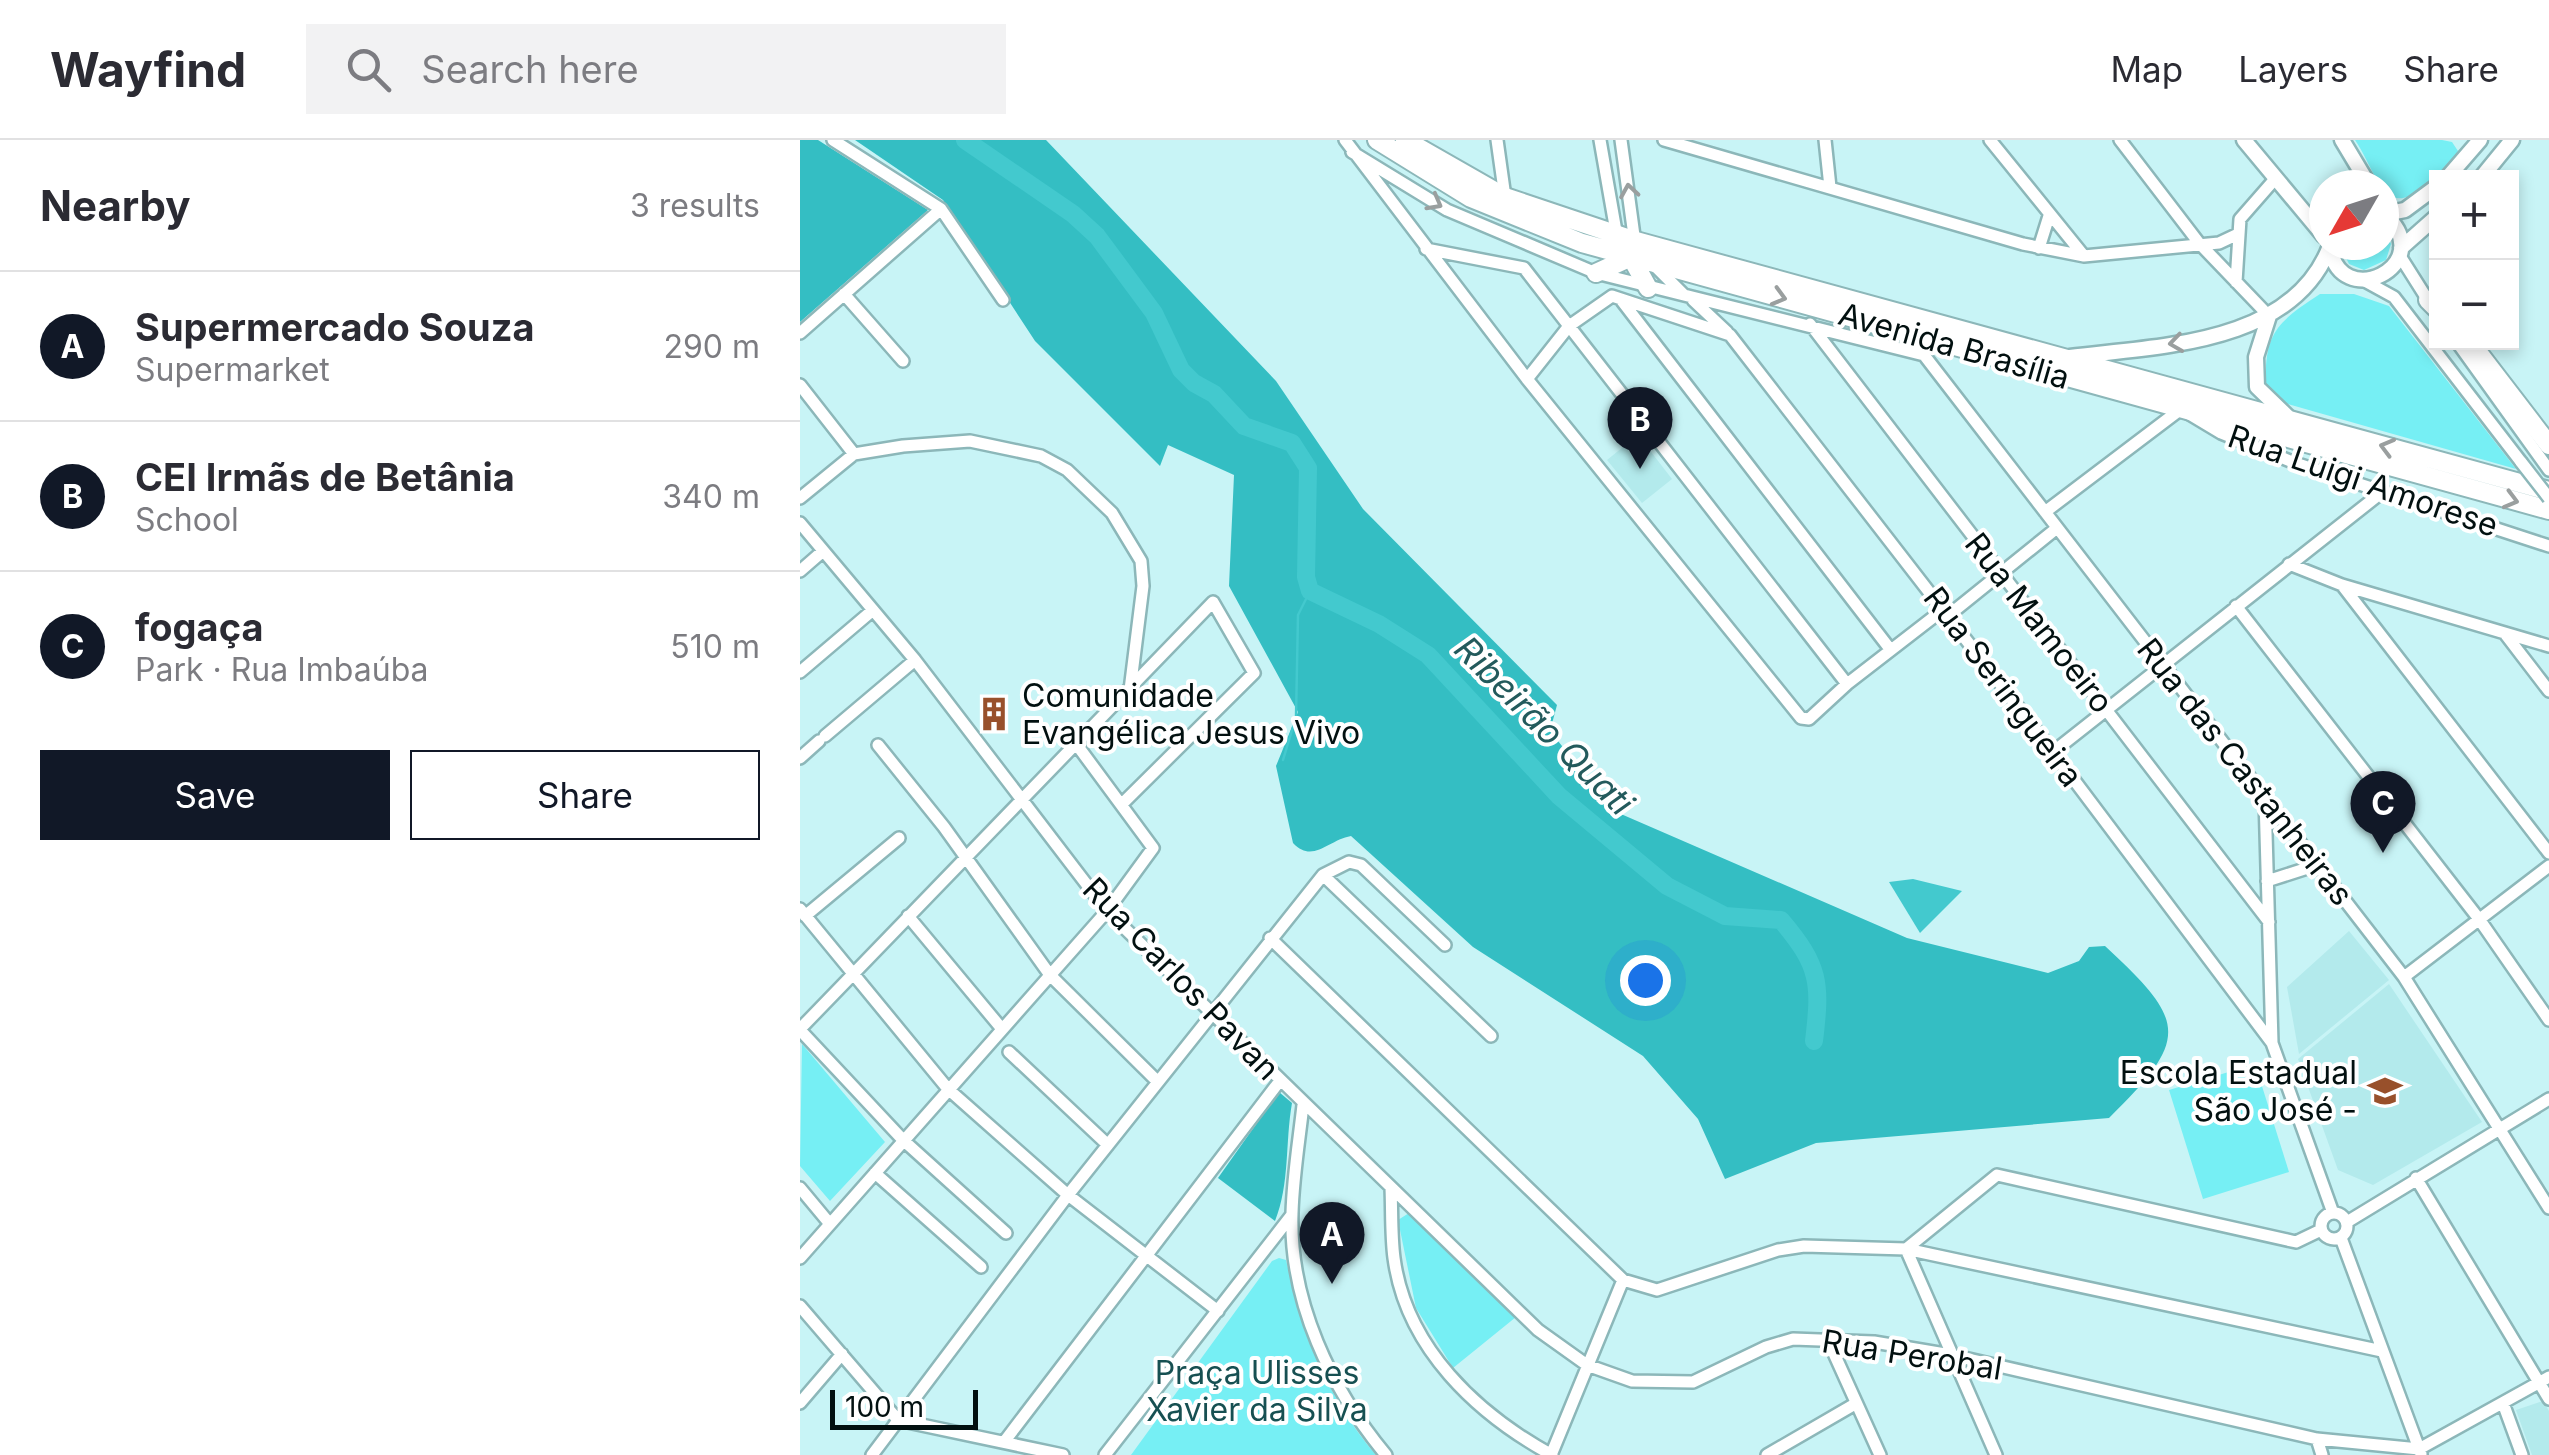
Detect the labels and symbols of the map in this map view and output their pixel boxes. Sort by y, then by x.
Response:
north arrow [2309,170,2399,260]
one-way arrow [1619,182,1640,199]
one-way arrow [1424,191,1443,210]
one-way arrow [1769,286,1787,307]
street label: Avenida Brasília [1834,294,2074,397]
one-way arrow [2168,332,2184,353]
pin: B [1608,386,1672,469]
street label: Rua Luigi Amorese [2223,416,2503,545]
one-way arrow [2379,438,2396,459]
one-way arrow [2502,488,2519,509]
street label: Rua Mamoeiro [1957,525,2122,720]
street label: Rua Seringueira [1916,579,2091,794]
water label: Ribeirão Quati [1447,627,1644,824]
street label: Rua das Castanheiras [2129,630,2362,913]
place label: Comunidade Evangélica Jesus Vivo [1022,676,1360,752]
building icon: Comunidade Evangélica Jesus Vivo [975,695,1013,733]
pin: C [2350,770,2416,853]
street label: Rua Carlos Pavan [1075,869,1288,1088]
your location [1620,955,1671,1006]
place label: Escola Estadual São José - [2120,1053,2357,1129]
school or university icon: Escola Estadual São José - [2366,1072,2404,1110]
pin: A [1300,1202,1364,1284]
street label: Rua Perobal [1819,1321,2005,1388]
park label: Praça Ulisses Xavier da Silva [1146,1353,1368,1429]
scale bar [830,1385,978,1430]

